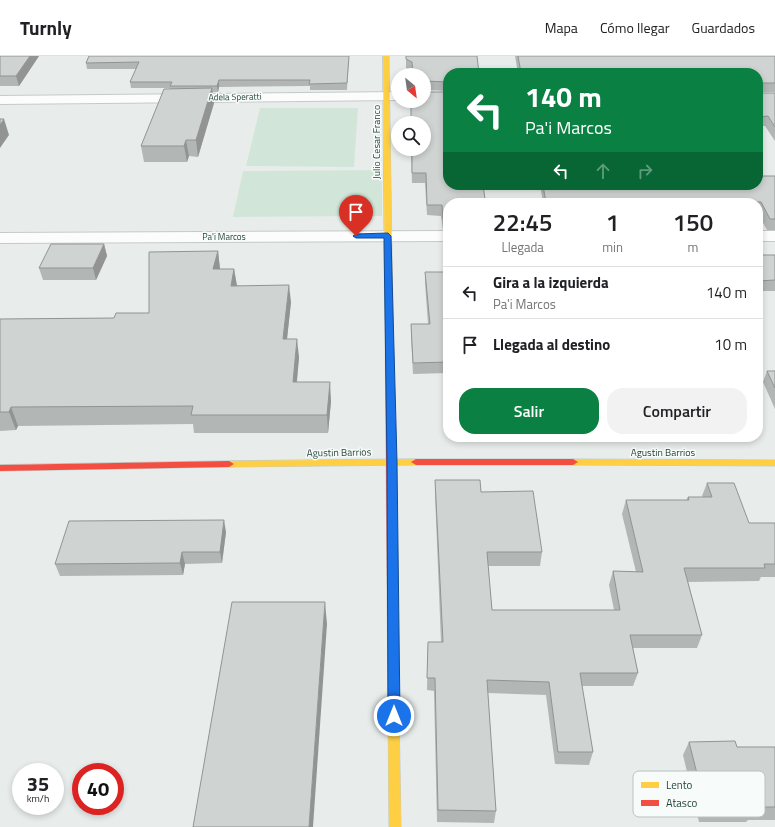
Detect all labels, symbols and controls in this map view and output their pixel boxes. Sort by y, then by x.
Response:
text: Turnly [20,13,72,42]
text: Mapa [545,17,578,38]
text: Cómo llegar [600,17,670,38]
text: Guardados [692,17,755,38]
north arrow [391,68,431,108]
map controls [391,68,431,156]
text: 140 m [525,75,602,118]
icon: left [459,84,511,136]
street label: Adela Speratti [208,90,262,103]
street label: Julio Cesar Franco [369,105,384,179]
text: Pa'i Marcos [525,114,612,141]
button: search [391,116,431,156]
icon: left [550,160,572,182]
icon: ahead [592,160,614,182]
icon: right [634,160,656,182]
pin [339,195,373,236]
icon: arrive [345,201,367,223]
text: 22:45 [493,204,552,240]
text: 1 [606,204,619,240]
text: 150 [673,204,713,240]
street label: Pa'i Marcos [202,230,246,243]
text: Llegada [501,237,544,257]
text: min [602,237,623,257]
text: m [688,237,698,257]
text: Gira a la izquierda [493,271,609,294]
text: 140 m [706,281,747,304]
icon: left [459,282,481,304]
text: Pa'i Marcos [493,294,556,314]
text: Llegada al destino [493,333,610,356]
text: 10 m [714,333,747,356]
icon: arrive [459,334,481,356]
button: Salir [459,388,599,434]
button: Compartir [607,388,747,434]
street label: Agustin Barrios [307,444,372,461]
street label: Agustin Barrios [631,445,696,460]
position arrow [373,695,415,737]
speed limit sign: 40 [72,763,124,815]
text: 35 [27,768,49,799]
legend [633,771,765,817]
text: Lento [666,777,693,793]
text: km/h [27,791,49,806]
text: Atasco [666,795,698,811]

